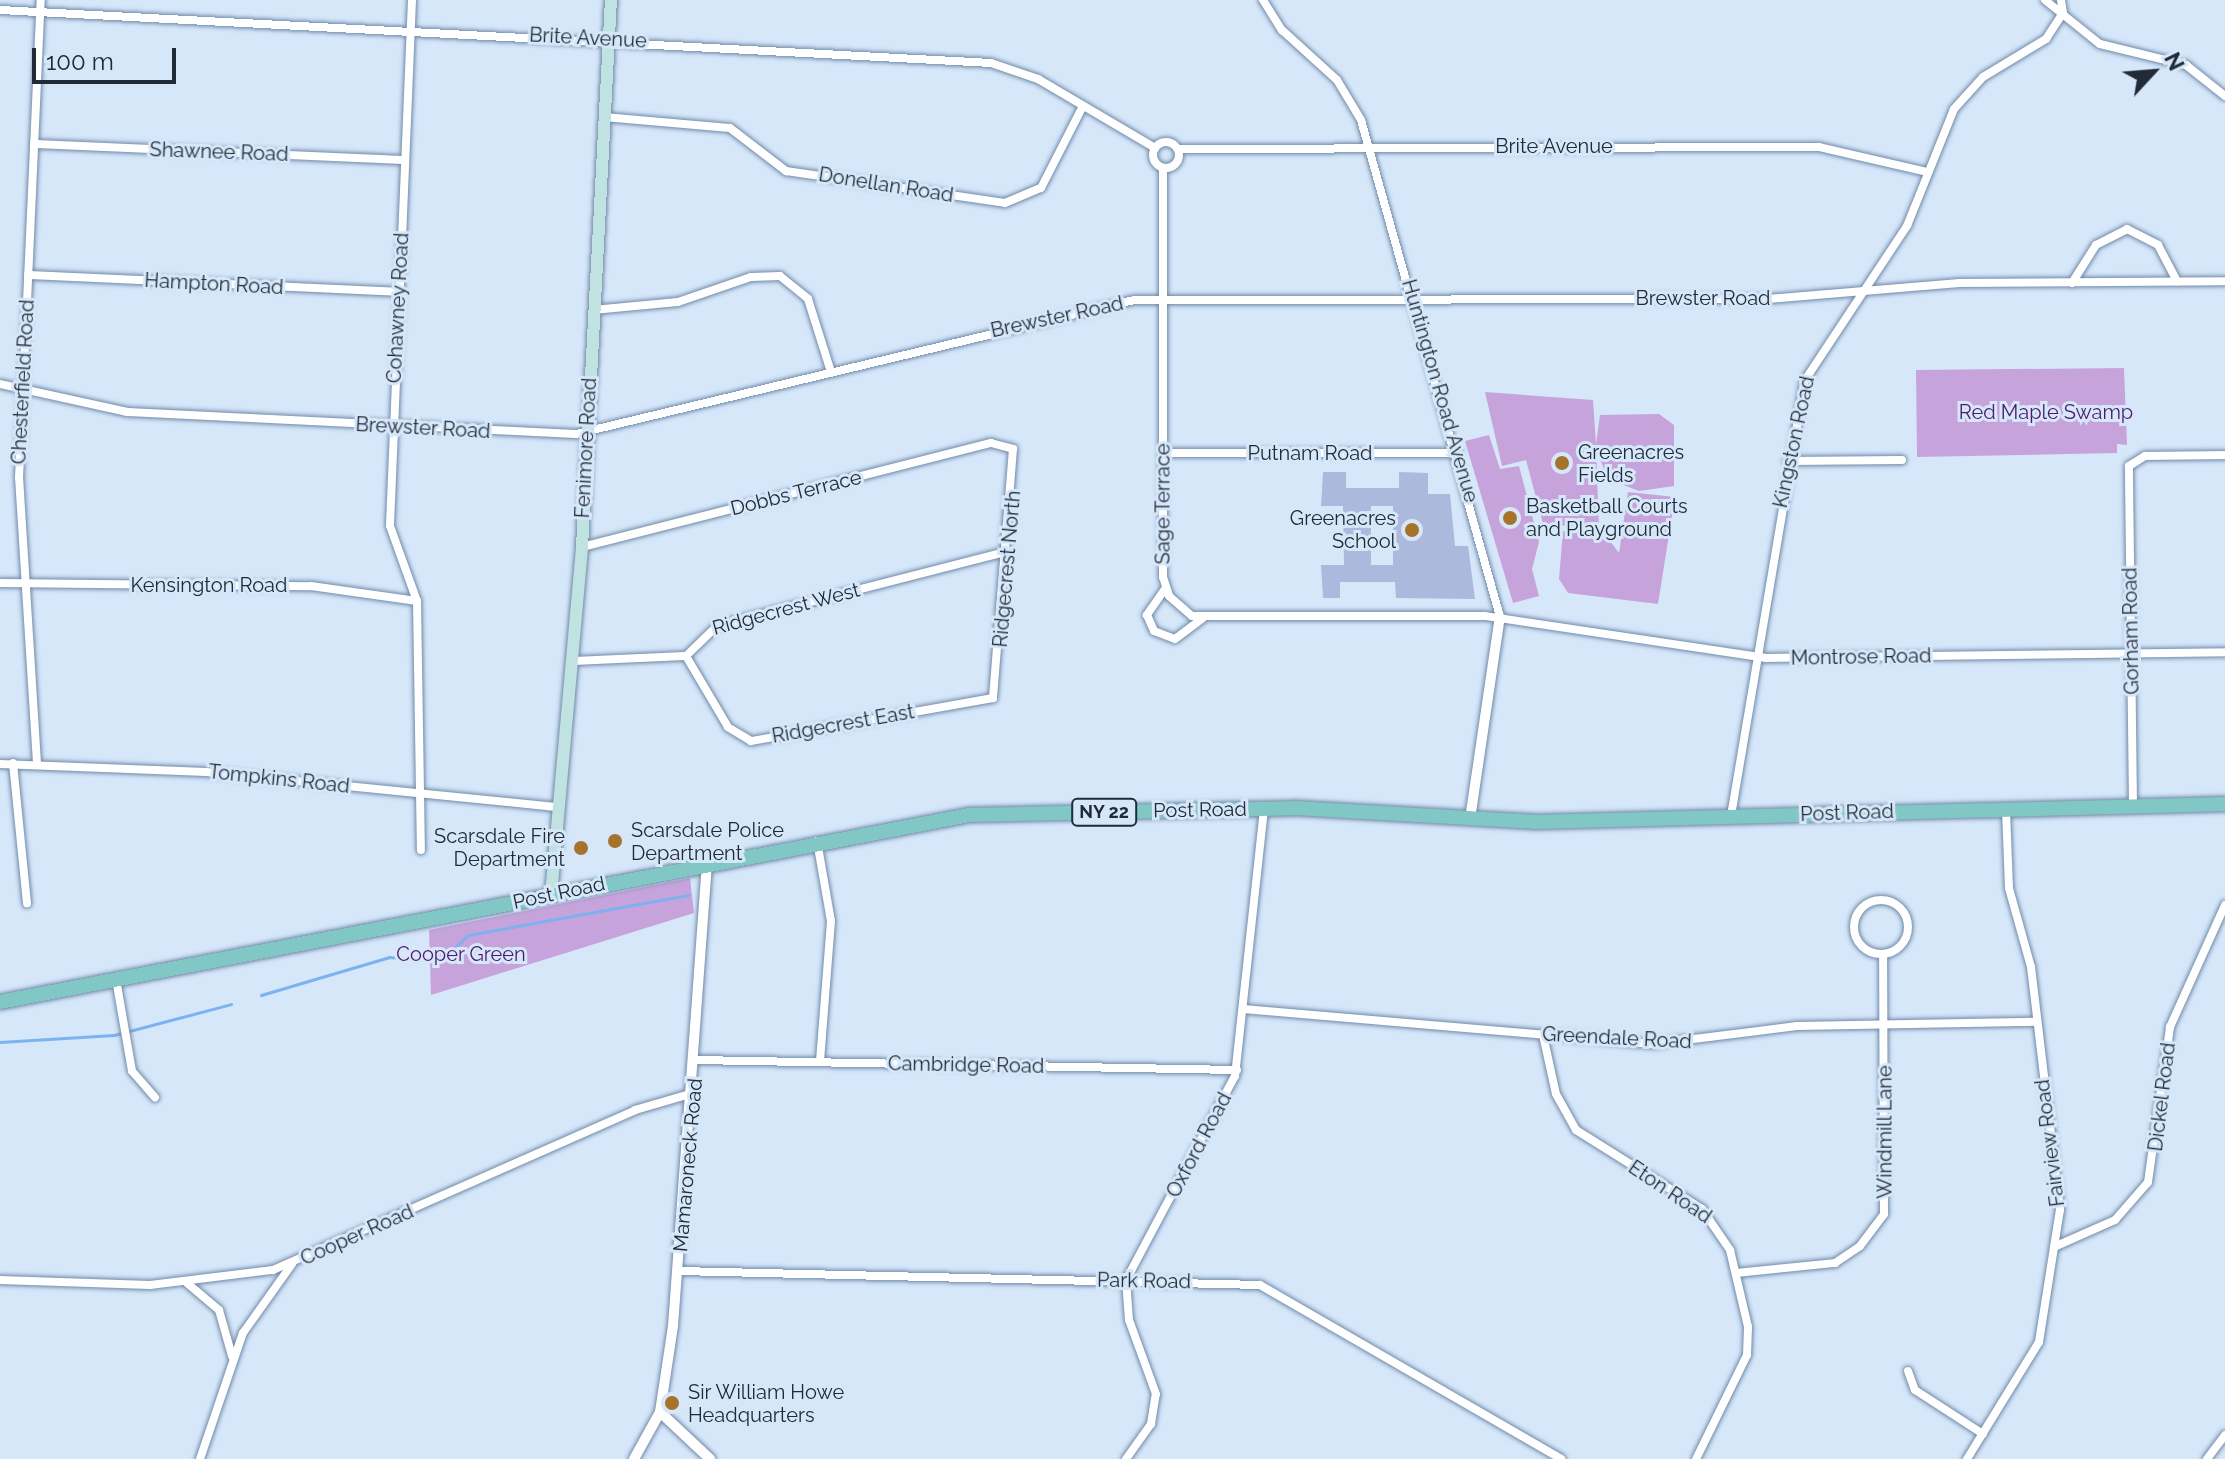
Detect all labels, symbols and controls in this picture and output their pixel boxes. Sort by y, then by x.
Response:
street label: Brite Avenue [528,23,648,53]
scale bar [36,32,180,82]
north arrow [2113,32,2193,112]
text: 100 m [46,47,114,76]
text: N [2159,48,2190,75]
street label: Brite Avenue [1495,134,1613,158]
street label: Shawnee Road [149,138,289,166]
street label: Donellan Road [817,163,955,207]
street label: Cohawney Road [382,232,414,384]
street label: Hampton Road [144,268,284,300]
street label: Huntington Road Avenue [1397,276,1483,506]
street label: Brewster Road [1635,286,1771,310]
street label: Brewster Road [988,291,1126,343]
street label: Chesterfield Road [7,299,39,465]
street label: Kingston Road [1768,374,1820,510]
street label: Fenimore Road [570,377,602,519]
park label: Red Maple Swamp [1959,400,2133,424]
street label: Brewster Road [355,412,491,444]
place label: Greenacres Fields [1578,440,1684,487]
street label: Putnam Road [1247,441,1373,465]
street label: Sage Terrace [1151,443,1175,565]
marker: Greenacres Fields [1553,454,1571,472]
street label: Dobbs Terrace [728,465,864,521]
street label: Ridgecrest North [988,490,1026,648]
place label: Basketball Courts and Playground [1526,494,1688,541]
place label: Greenacres School [1290,506,1396,553]
marker: Basketball Courts and Playground [1501,509,1519,527]
marker: Greenacres School [1403,521,1421,539]
street label: Gorham Road [2118,567,2144,695]
street label: Kensington Road [131,573,287,597]
street label: Ridgecrest West [709,578,863,640]
street label: Montrose Road [1791,644,1931,670]
street label: Ridgecrest East [770,700,916,748]
street label: Tompkins Road [207,760,351,798]
street label: Post Road [1153,797,1247,823]
road number: NY 22 [1070,798,1138,826]
street label: Post Road [1800,799,1894,827]
place label: Scarsdale Police Department [631,818,784,865]
place label: Scarsdale Fire Department [434,824,565,871]
marker: Scarsdale Police Department [606,832,624,850]
marker: Scarsdale Fire Department [572,839,590,857]
street label: Post Road [511,872,607,914]
park label: Cooper Green [396,942,526,966]
street label: Greendale Road [1542,1022,1692,1054]
street label: Dickel Road [2143,1041,2181,1153]
street label: Cambridge Road [888,1052,1044,1078]
street label: Windmill Lane [1873,1065,1897,1199]
street label: Mamaroneck Road [668,1077,708,1253]
street label: Fairview Road [2030,1078,2070,1208]
street label: Oxford Road [1161,1088,1237,1202]
street label: Eton Road [1624,1155,1716,1229]
street label: Cooper Road [297,1199,417,1271]
street label: Park Road [1097,1268,1191,1294]
place label: Sir William Howe Headquarters [688,1380,845,1427]
marker: Sir William Howe Headquarters [663,1394,681,1412]

